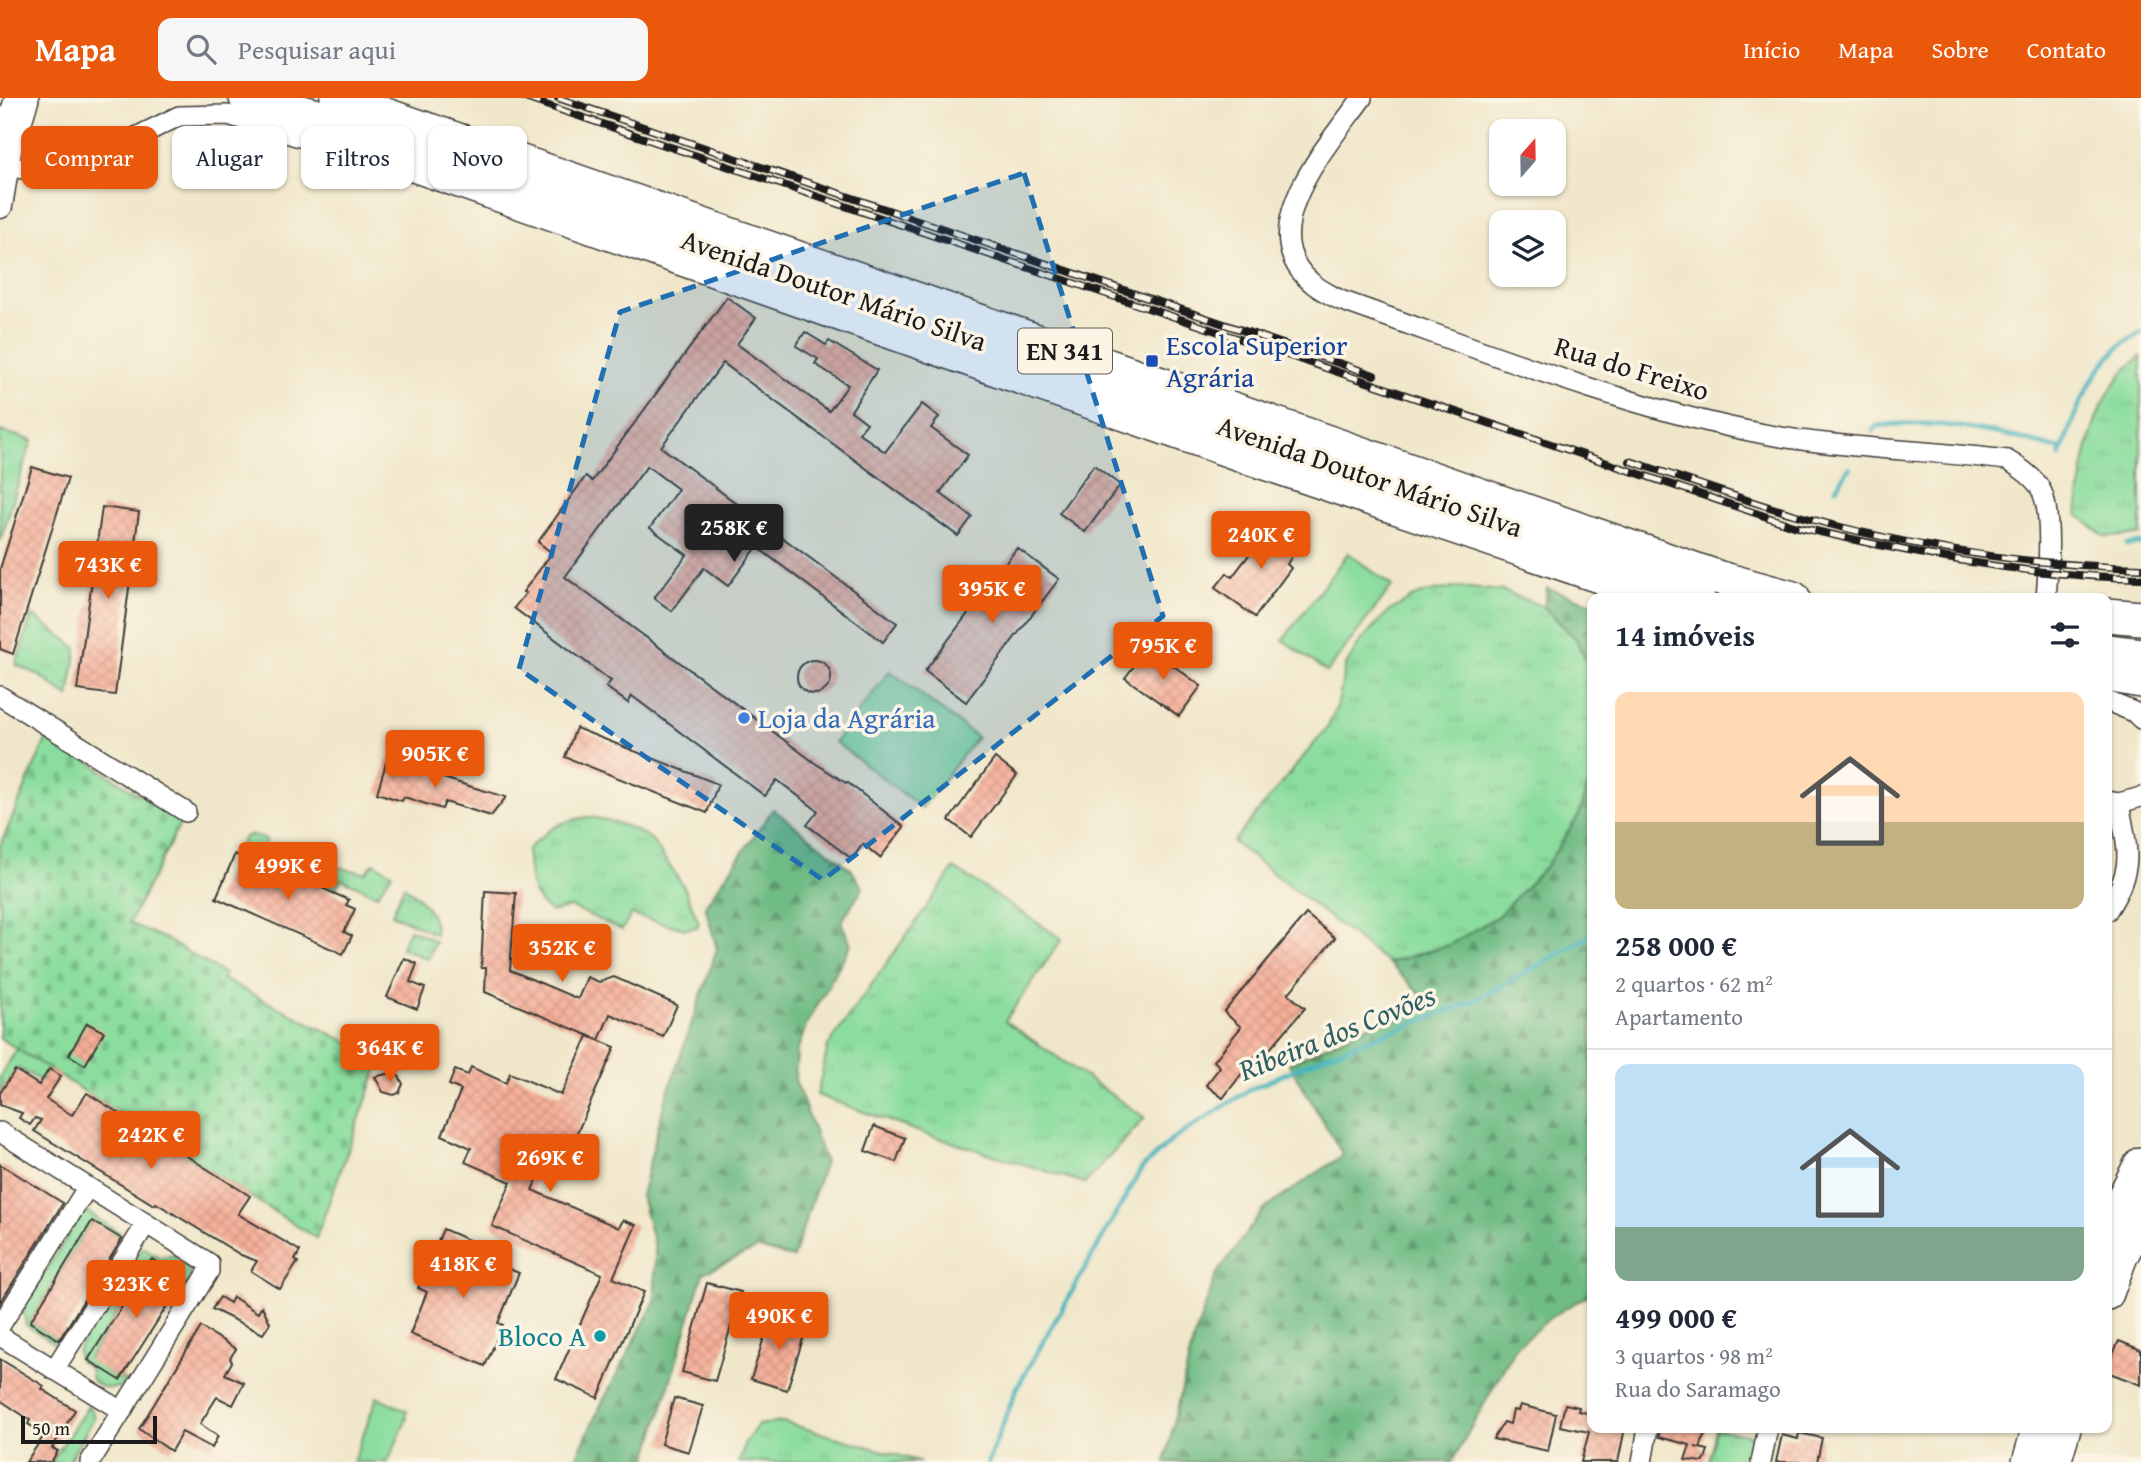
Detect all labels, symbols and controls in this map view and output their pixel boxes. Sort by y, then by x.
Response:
search box [158,18,648,81]
text: Mapa [35,25,116,73]
icon: search [182,30,220,68]
text: Pesquisar aqui [238,30,396,69]
text: Início [1743,32,1800,67]
text: Mapa [1838,32,1894,67]
text: Sobre [1932,32,1989,67]
text: Contato [2027,32,2106,67]
north arrow [1489,119,1566,196]
map controls [1489,119,1566,287]
chip: Comprar [21,126,158,189]
chip: Alugar [172,126,287,189]
chip: Filtros [301,126,414,189]
chip: Novo [428,126,527,189]
button: layers [1489,210,1566,287]
street label: Avenida Doutor Mário Silva [676,218,993,361]
place label: Escola Superior Agrária [1166,324,1348,397]
street label: Rua do Freixo [1550,325,1715,410]
road number: EN 341 [1018,328,1112,374]
marker: Escola Superior Agrária [1144,353,1160,369]
street label: Avenida Doutor Mário Silva [1212,404,1529,547]
pin: 258K € [677,504,791,564]
text: 258K € [700,510,768,543]
pin: 240K € [1204,512,1318,571]
text: 240K € [1227,517,1295,550]
pin: 743K € [51,542,165,601]
text: 743K € [74,547,142,580]
pin: 395K € [935,566,1049,625]
text: 395K € [958,571,1026,604]
text: 14 imóveis [1615,613,1755,657]
icon: filters [2046,616,2084,654]
pin: 795K € [1106,622,1220,682]
text: 795K € [1129,628,1197,661]
place label: Loja da Agrária [758,697,936,738]
marker: Loja da Agrária [736,710,752,726]
pin: 905K € [378,730,492,790]
text: 905K € [401,736,469,769]
icon: home [1787,738,1913,864]
pin: 499K € [231,842,345,902]
text: 499K € [254,848,322,881]
text: 258 000 € [1615,923,1737,967]
pin: 352K € [505,924,619,984]
text: 352K € [528,930,596,963]
text: 2 quartos · 62 m² [1615,967,1773,1000]
water label: Ribeira dos Covões [1231,973,1442,1092]
text: Apartamento [1615,1000,1743,1033]
pin: 364K € [333,1024,447,1084]
text: 364K € [356,1030,424,1063]
icon: home [1787,1110,1913,1236]
pin: 242K € [94,1112,208,1171]
text: 242K € [117,1117,185,1150]
pin: 269K € [493,1134,607,1194]
text: 269K € [516,1140,584,1173]
pin: 418K € [406,1240,520,1300]
text: 418K € [429,1246,497,1279]
pin: 323K € [79,1260,193,1320]
text: 323K € [102,1266,170,1299]
pin: 490K € [722,1292,836,1352]
text: 499 000 € [1615,1295,1737,1339]
text: 490K € [745,1298,813,1331]
place label: Bloco A [498,1315,586,1356]
marker: Bloco A [592,1328,608,1344]
text: 3 quartos · 98 m² [1615,1339,1773,1372]
text: Rua do Saramago [1615,1372,1781,1405]
scale bar [21,1413,158,1445]
text: 50 m [32,1414,70,1442]

